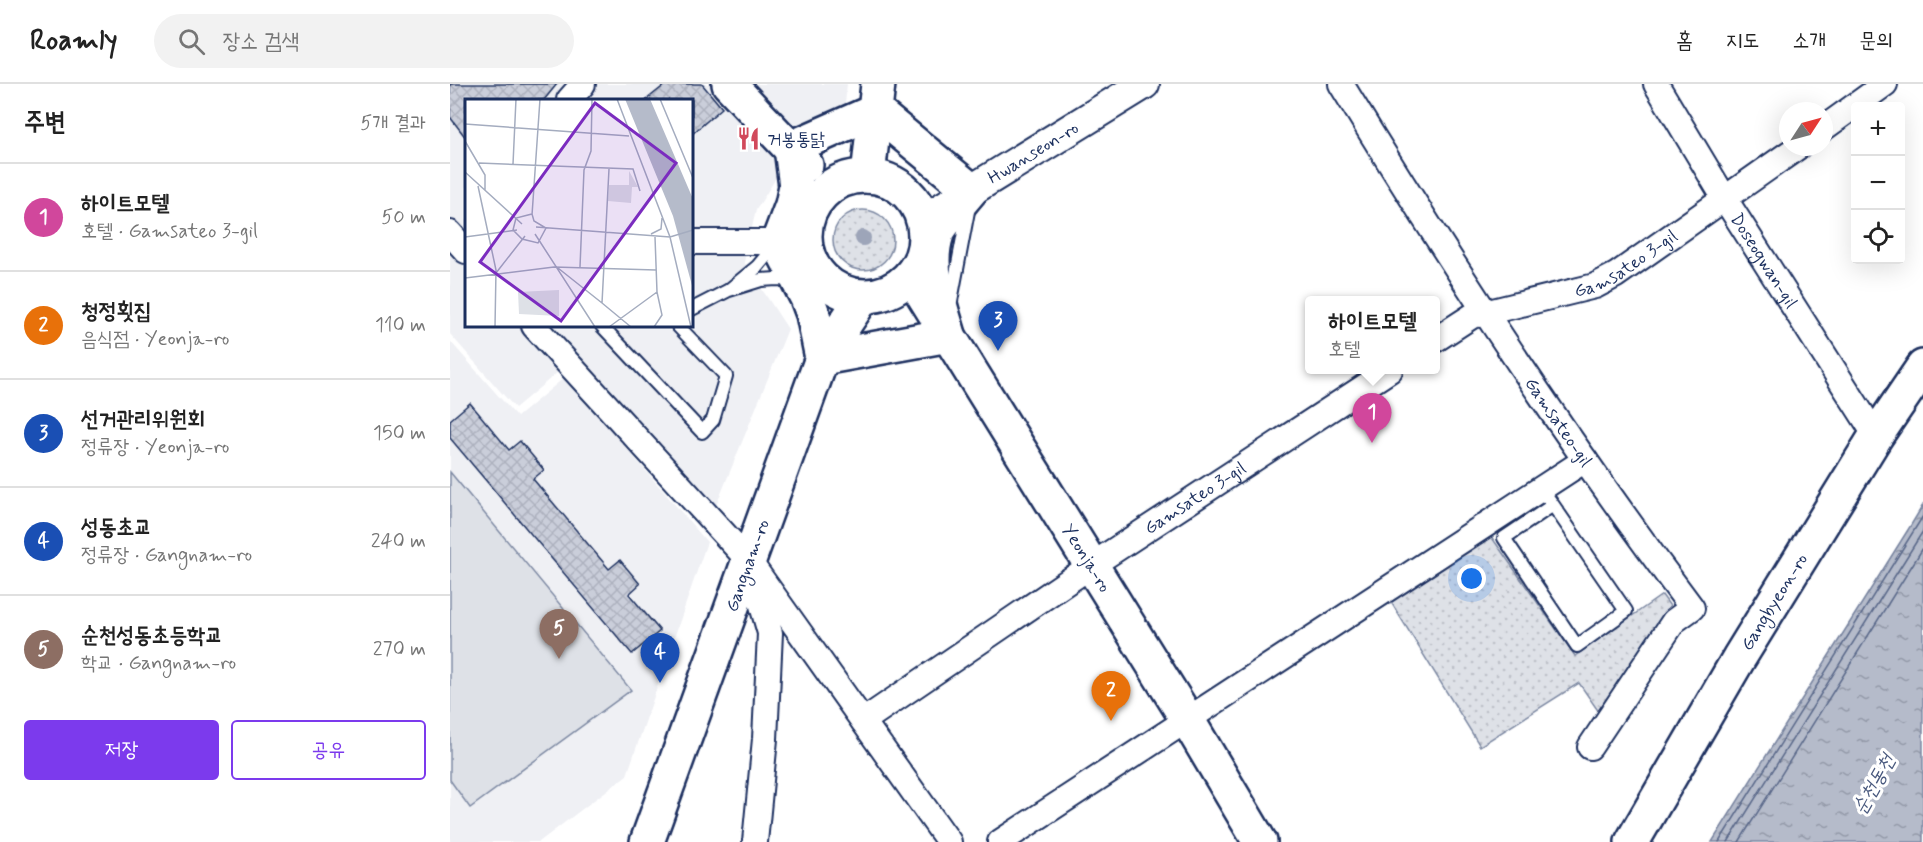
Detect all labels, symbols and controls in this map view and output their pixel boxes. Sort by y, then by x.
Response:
search box [154,14,574,68]
text: Roamly [30,23,118,60]
icon: search [175,25,208,58]
text: 홈 [1676,27,1693,55]
text: 지도 [1726,27,1759,55]
text: 소개 [1792,27,1826,55]
text: 문의 [1859,27,1893,55]
text: 장소 검색 [223,28,299,56]
inset map [465,99,693,327]
north arrow [1779,102,1833,156]
map controls [1851,102,1905,264]
button: + [1851,102,1905,156]
text: 주변 [24,106,66,140]
text: 5개 결과 [360,110,426,137]
street label: Hwanseon-ro [983,116,1083,190]
restaurant icon: 거봉통닭 [736,126,762,152]
place label: 거봉통닭 [767,128,825,152]
button: − [1851,156,1905,210]
text: 하이트모텔 [81,190,170,218]
text: 1 [39,204,48,231]
text: 50 m [381,204,426,231]
street label: Doseogwan-gil [1724,209,1803,313]
button: locate [1851,210,1905,264]
text: 호텔 · Gamsateo 3-gil [81,218,258,245]
street label: Gamsateo 3-gil [1572,225,1682,304]
popup [1305,296,1440,374]
text: 청정횟집 [81,298,152,326]
pin: 3 [978,302,1018,351]
text: 하이트모텔 [1328,308,1417,336]
text: 2 [39,312,48,339]
text: 110 m [375,312,426,339]
text: 음식점 · Yeonja-ro [81,326,229,353]
text: 호텔 [1328,336,1360,363]
street label: Gamsateo-gil [1519,373,1597,472]
pin: 1 [1352,394,1392,443]
text: 선거관리위원회 [81,406,205,434]
text: 3 [39,420,48,447]
text: 150 m [373,420,426,447]
text: 정류장 · Yeonja-ro [81,434,229,461]
street label: Gamsateo 3-gil [1140,457,1251,541]
text: 성동초교 [81,514,152,542]
street label: Gangnam-ro [720,516,776,615]
street label: Yeonja-ro [1056,520,1116,597]
text: 4 [38,528,49,555]
text: 240 m [371,528,426,555]
text: 정류장 · Gangnam-ro [81,542,252,569]
street label: Gangbyeon-ro [1735,549,1814,655]
your location [1457,564,1486,593]
pin: 5 [540,610,578,659]
text: 순천성동초등학교 [81,622,223,650]
pin: 4 [640,634,680,683]
text: 5 [38,636,50,663]
text: 270 m [373,636,426,663]
text: 학교 · Gangnam-ro [81,650,236,677]
pin: 2 [1092,672,1130,721]
button: 저장 [24,720,219,780]
button: 공유 [231,720,426,780]
water label: 순천동천 [1847,748,1903,819]

